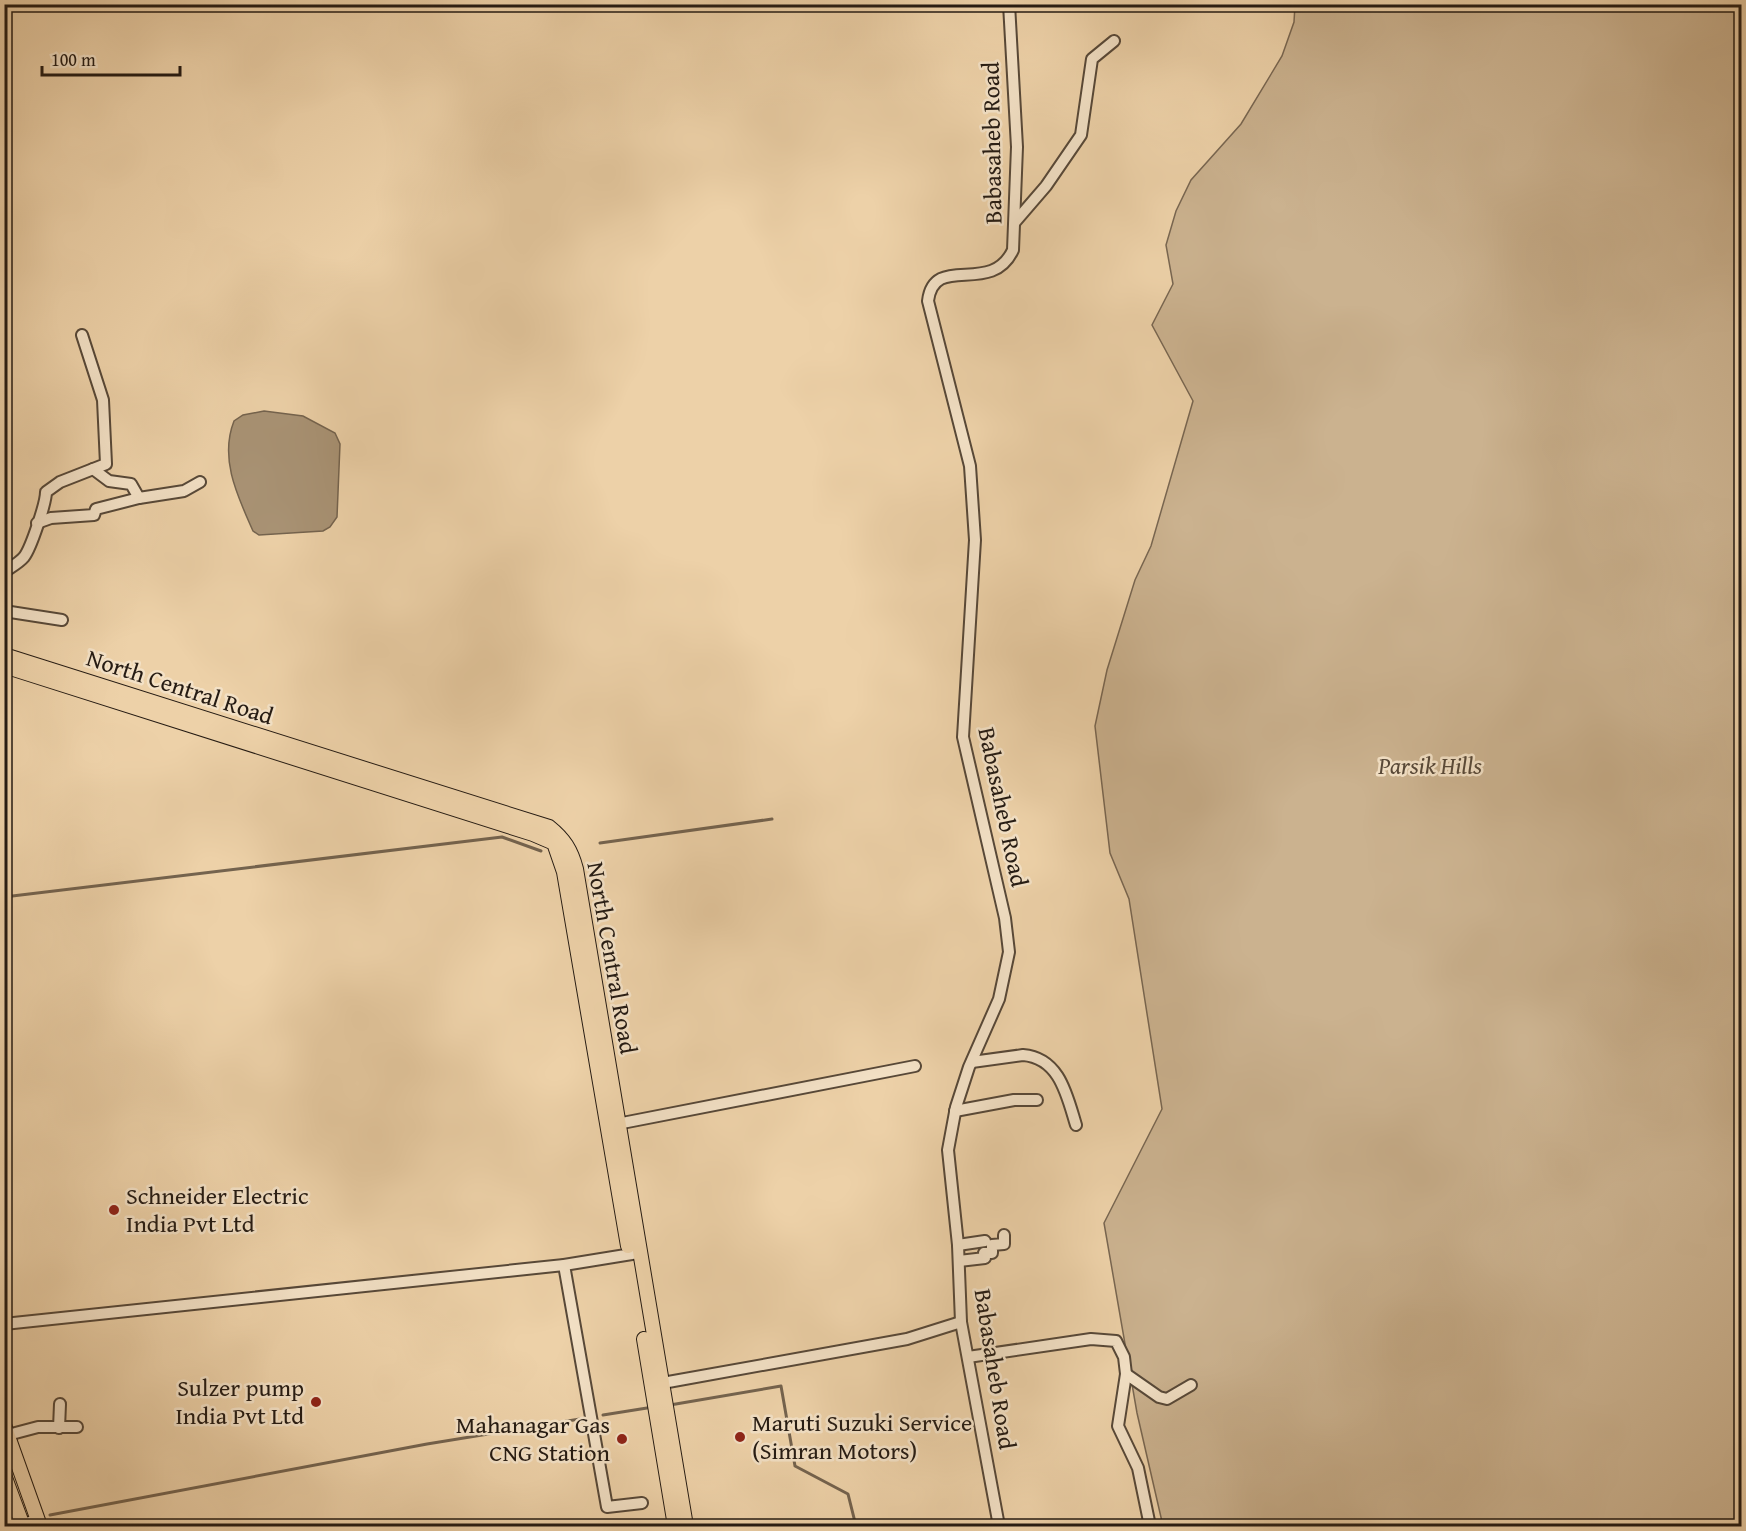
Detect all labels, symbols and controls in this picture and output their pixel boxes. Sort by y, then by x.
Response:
scale bar [42,39,180,77]
text: 100 m [51,46,96,73]
street label: Babasaheb Road [973,61,1010,224]
street label: North Central Road [82,640,278,733]
street label: Babasaheb Road [970,724,1038,890]
park label: Parsik Hills [1377,748,1482,783]
street label: North Central Road [578,859,647,1057]
place label: Schneider Electric India Pvt Ltd [126,1178,309,1241]
marker: Schneider Electric India Pvt Ltd [107,1203,121,1217]
street label: Babasaheb Road [966,1286,1025,1452]
place label: Sulzer pump India Pvt Ltd [175,1370,304,1433]
marker: Sulzer pump India Pvt Ltd [309,1395,323,1409]
place label: Maruti Suzuki Service (Simran Motors) [752,1405,972,1468]
place label: Mahanagar Gas CNG Station [456,1407,611,1470]
marker: Maruti Suzuki Service (Simran Motors) [733,1430,747,1444]
marker: Mahanagar Gas CNG Station [615,1432,629,1446]

